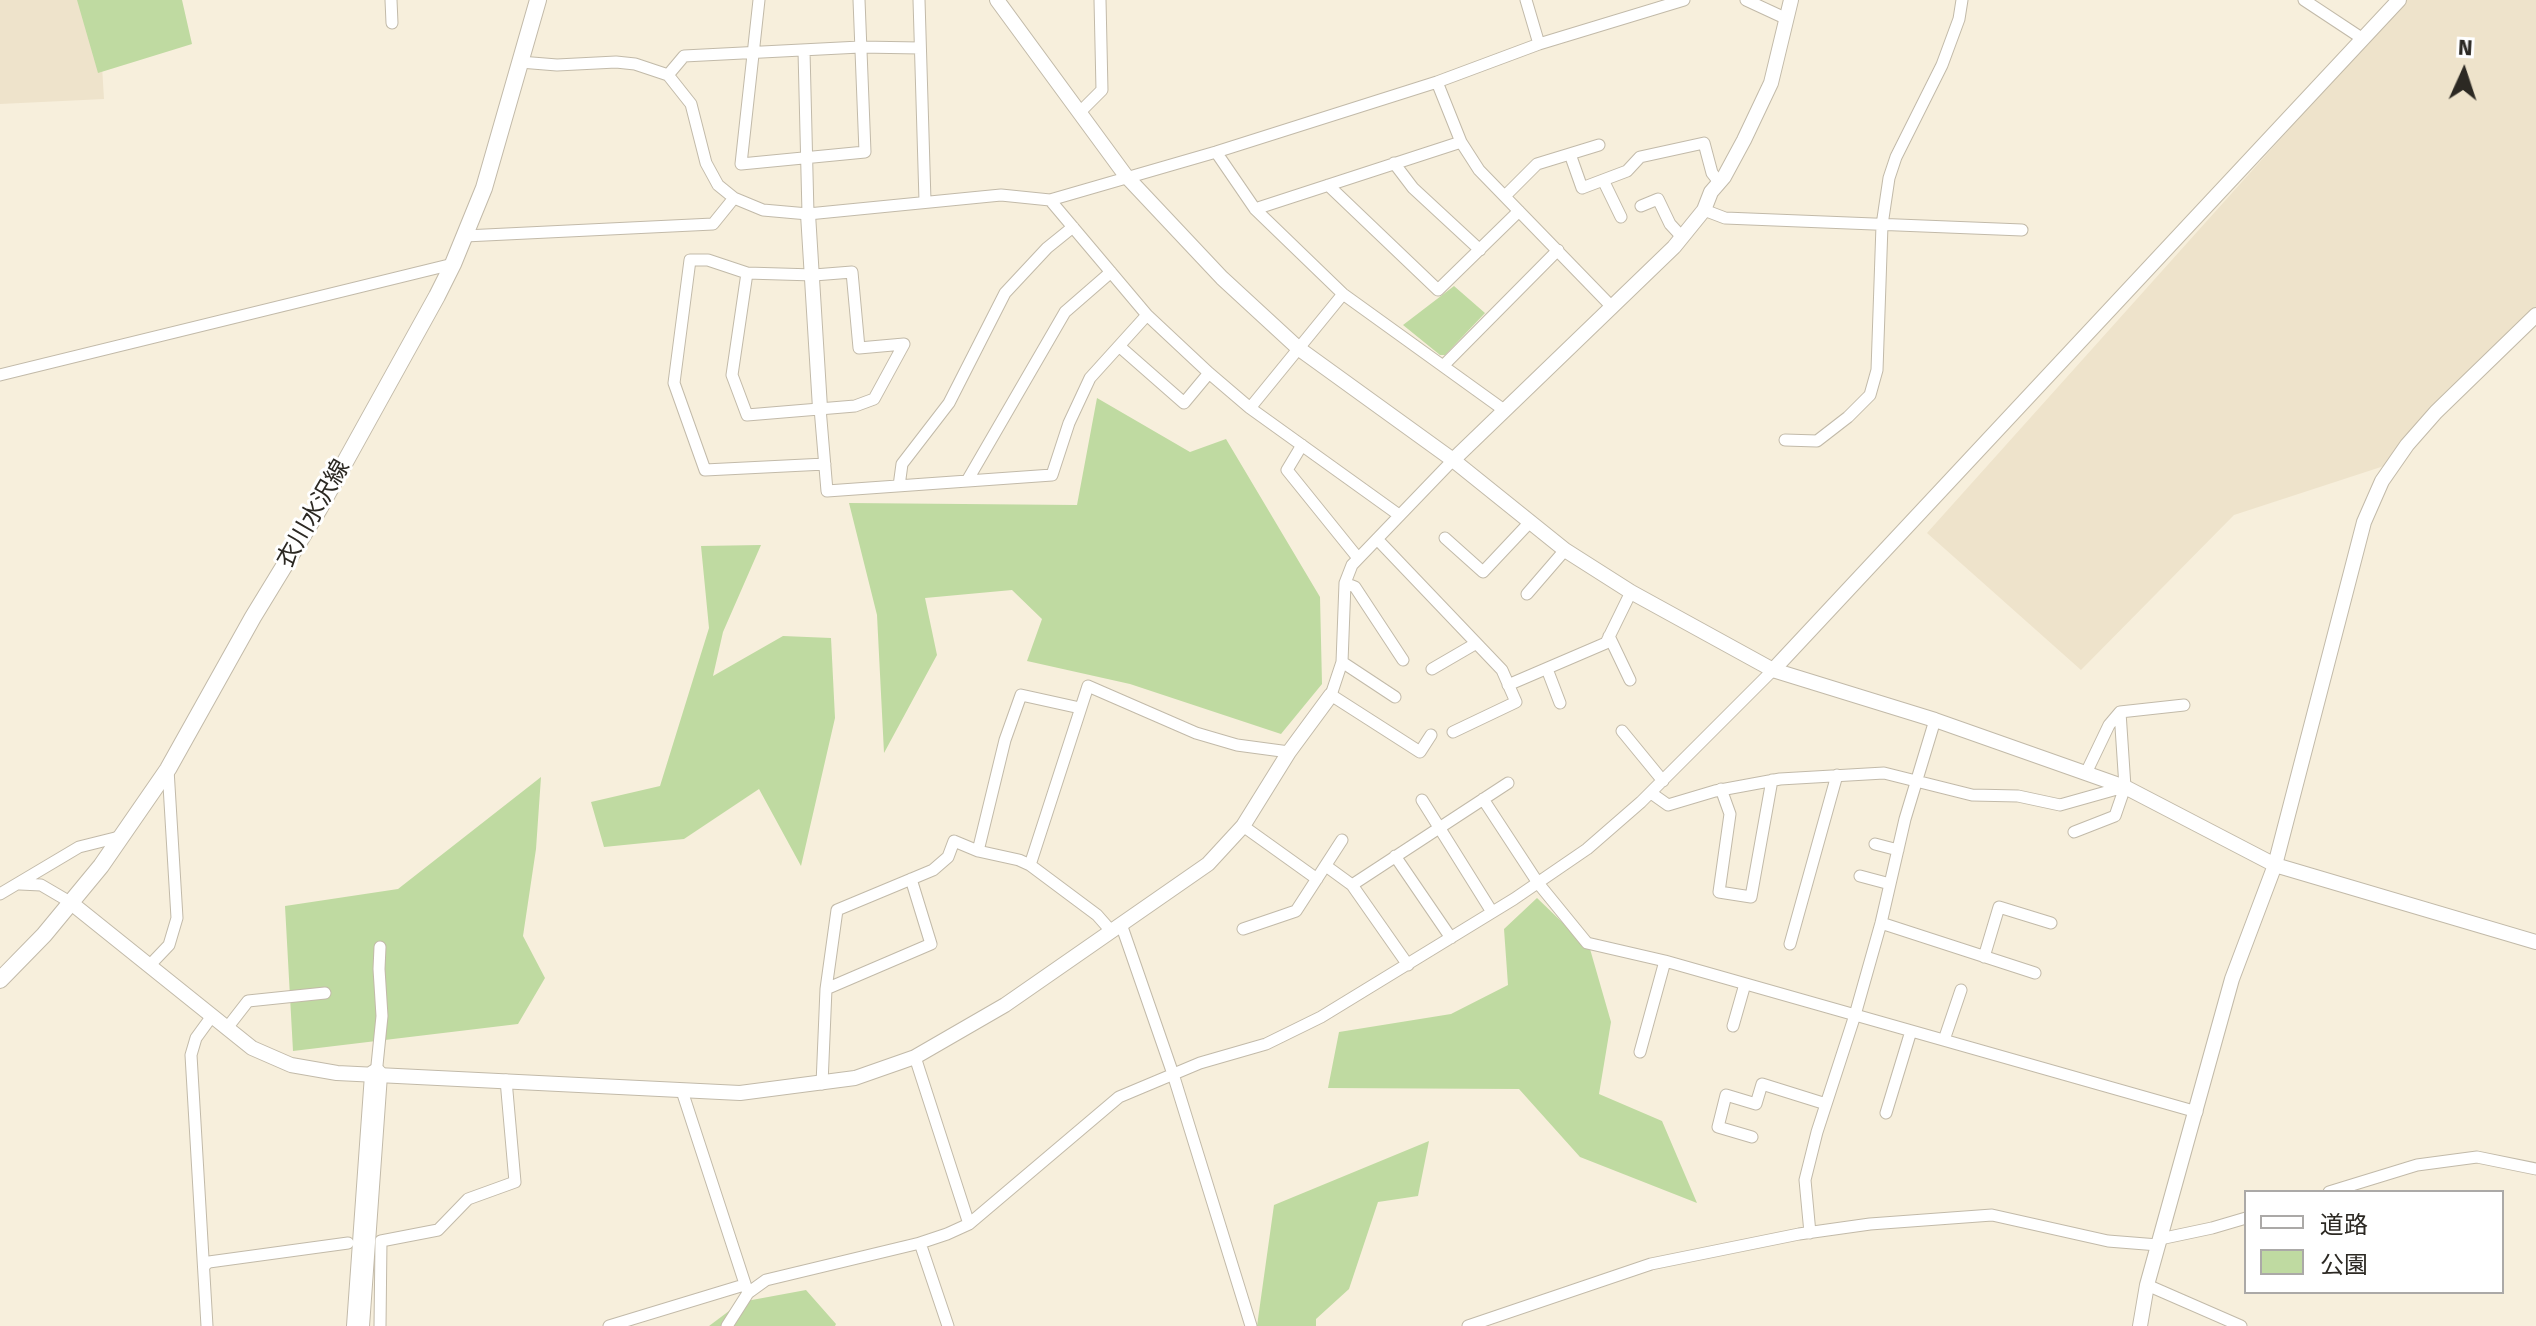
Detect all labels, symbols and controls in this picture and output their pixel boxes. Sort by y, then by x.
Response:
north arrow [2424,32,2504,112]
text: N [2457,34,2473,61]
street label: 衣川水沢線 [272,455,356,573]
legend [2244,1190,2504,1294]
text: 道路 [2320,1211,2368,1239]
text: 公園 [2320,1251,2368,1279]

